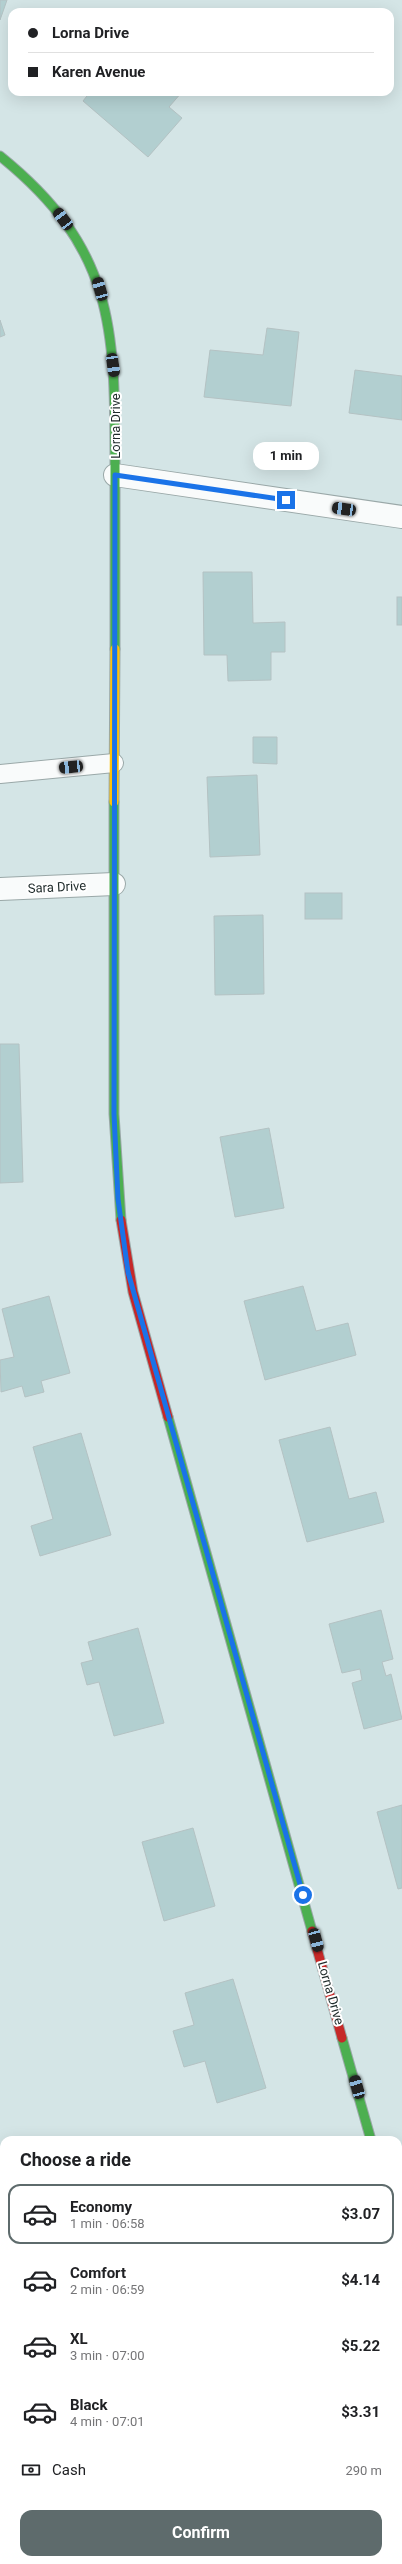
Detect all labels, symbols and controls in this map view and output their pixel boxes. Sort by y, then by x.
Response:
text: Lorna Drive [52,24,129,42]
text: Karen Avenue [52,63,145,81]
car [51,206,75,232]
car [91,276,109,302]
car [105,352,121,378]
street label: Lorna Drive [108,393,123,459]
callout: 1 min [253,442,319,470]
text: 1 min [270,448,302,463]
route end [277,491,295,509]
car [331,501,357,517]
car [58,760,84,774]
street label: Sara Drive [27,878,87,896]
route start [294,1886,312,1904]
car [307,1927,325,1953]
street label: Lorna Drive [315,1959,347,2027]
car [348,2074,366,2100]
text: Choose a ride [20,2149,131,2170]
icon: car [22,2196,58,2232]
text: Economy [70,2198,132,2216]
text: $3.07 [341,2205,380,2223]
text: 1 min · 06:58 [70,2216,145,2231]
icon: car [22,2262,58,2298]
text: Comfort [70,2264,126,2282]
text: $4.14 [341,2271,380,2289]
text: 2 min · 06:59 [70,2282,145,2297]
icon: car [22,2328,58,2364]
text: XL [70,2330,88,2348]
text: $5.22 [341,2337,380,2355]
text: 3 min · 07:00 [70,2348,145,2363]
icon: car [22,2394,58,2430]
text: Black [70,2396,107,2414]
text: $3.31 [341,2403,380,2421]
text: 4 min · 07:01 [70,2414,145,2429]
icon: cash [20,2459,42,2481]
text: Cash [52,2461,86,2479]
text: 290 m [345,2463,382,2478]
button: Confirm [20,2510,382,2556]

